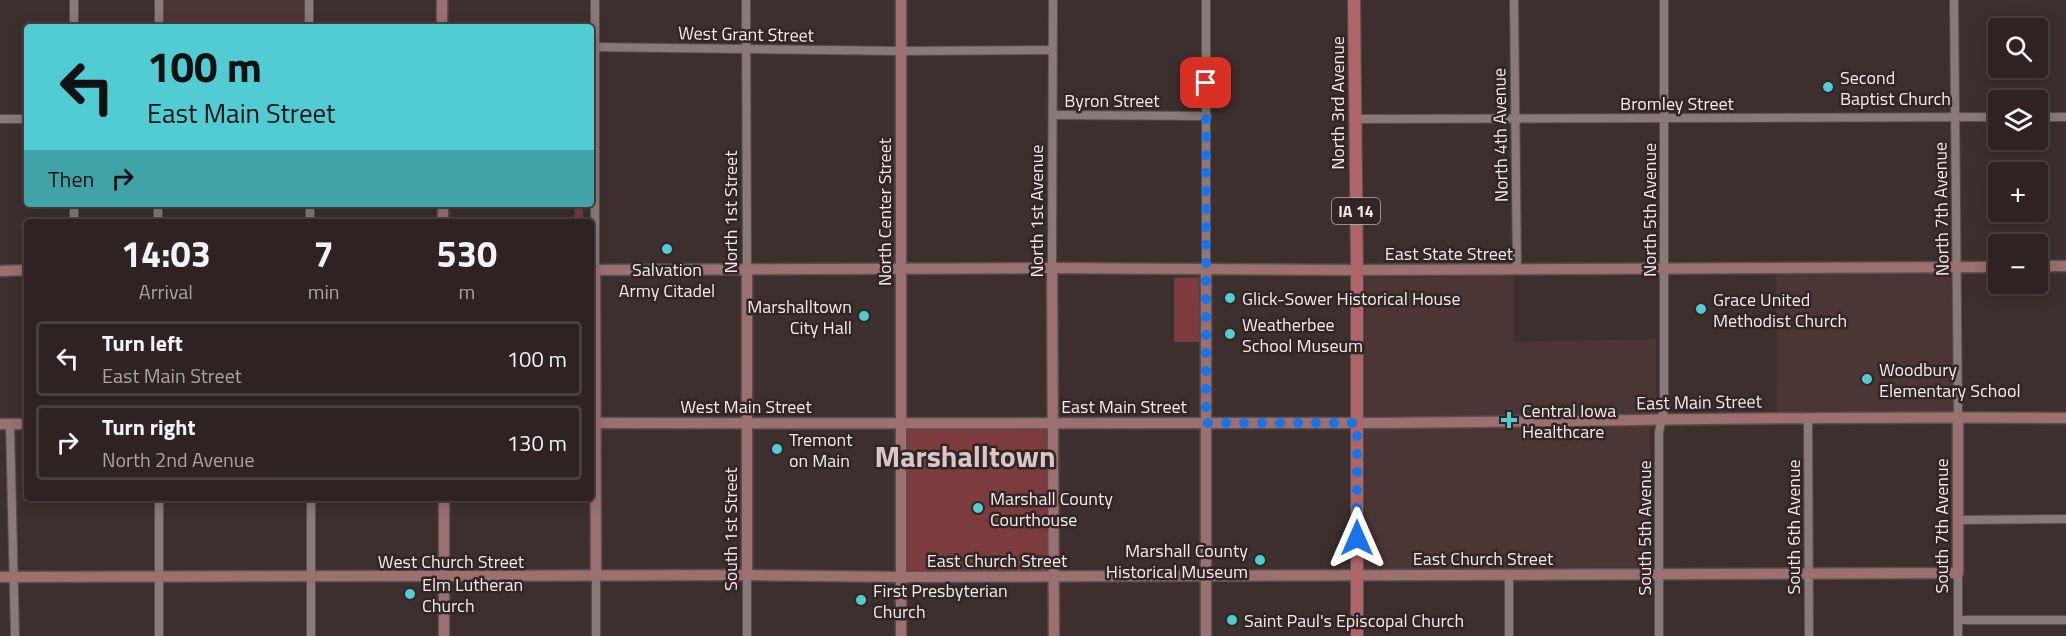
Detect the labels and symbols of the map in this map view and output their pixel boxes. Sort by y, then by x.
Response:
street label: West Grant Street [678,19,815,49]
street label: North 3rd Avenue [1324,36,1351,170]
pin [1180,57,1231,108]
place label: Second Baptist Church [1840,64,1951,112]
street label: North 4th Avenue [1485,68,1515,202]
marker: Second Baptist Church [1821,80,1835,94]
street label: Byron Street [1064,87,1160,114]
street label: Bromley Street [1620,90,1735,117]
street label: North Center Street [871,137,898,286]
street label: North 7th Avenue [1926,142,1956,276]
street label: North 5th Avenue [1636,143,1663,277]
street label: North 1st Avenue [1023,145,1050,277]
street label: North 1st Street [717,150,744,273]
road number: IA 14 [1332,198,1380,224]
street label: East State Street [1385,240,1514,267]
marker: Salvation Army Citadel [660,242,674,256]
place label: Salvation Army Citadel [619,256,715,304]
place label: Glick-Sower Historical House [1242,285,1461,312]
place label: Grace United Methodist Church [1713,286,1847,334]
marker: Glick-Sower Historical House [1223,291,1237,305]
place label: Marshalltown City Hall [747,293,852,341]
marker: Grace United Methodist Church [1694,302,1708,316]
marker: Marshalltown City Hall [857,309,871,323]
place label: Weatherbee School Museum [1242,311,1363,359]
marker: Weatherbee School Museum [1223,327,1237,341]
place label: Woodbury Elementary School [1879,356,2021,404]
marker: Woodbury Elementary School [1860,372,1874,386]
street label: East Main Street [1636,387,1763,417]
street label: West Main Street [680,393,812,420]
street label: East Main Street [1061,393,1188,420]
place label: Central Iowa Healthcare [1522,397,1616,445]
marker: Central Iowa Healthcare [1500,411,1518,429]
place label: Tremont on Main [789,426,853,474]
district label: Marshalltown [874,433,1056,479]
marker: Tremont on Main [770,442,784,456]
street label: South 7th Avenue [1928,458,1955,594]
street label: South 6th Avenue [1780,459,1807,595]
street label: South 5th Avenue [1631,460,1658,596]
street label: South 1st Street [717,466,744,591]
place label: Marshall County Courthouse [990,485,1113,533]
marker: Marshall County Courthouse [971,501,985,515]
position arrow [1325,506,1389,570]
place label: Marshall County Historical Museum [1106,537,1248,585]
street label: East Church Street [1413,545,1554,572]
street label: East Church Street [927,547,1068,574]
street label: West Church Street [378,548,525,575]
marker: Marshall County Historical Museum [1253,553,1267,567]
place label: Elm Lutheran Church [422,571,523,619]
place label: First Presbyterian Church [873,577,1008,625]
marker: Elm Lutheran Church [403,587,417,601]
marker: First Presbyterian Church [854,593,868,607]
place label: Saint Paul's Episcopal Church [1244,607,1464,634]
marker: Saint Paul's Episcopal Church [1225,613,1239,627]

